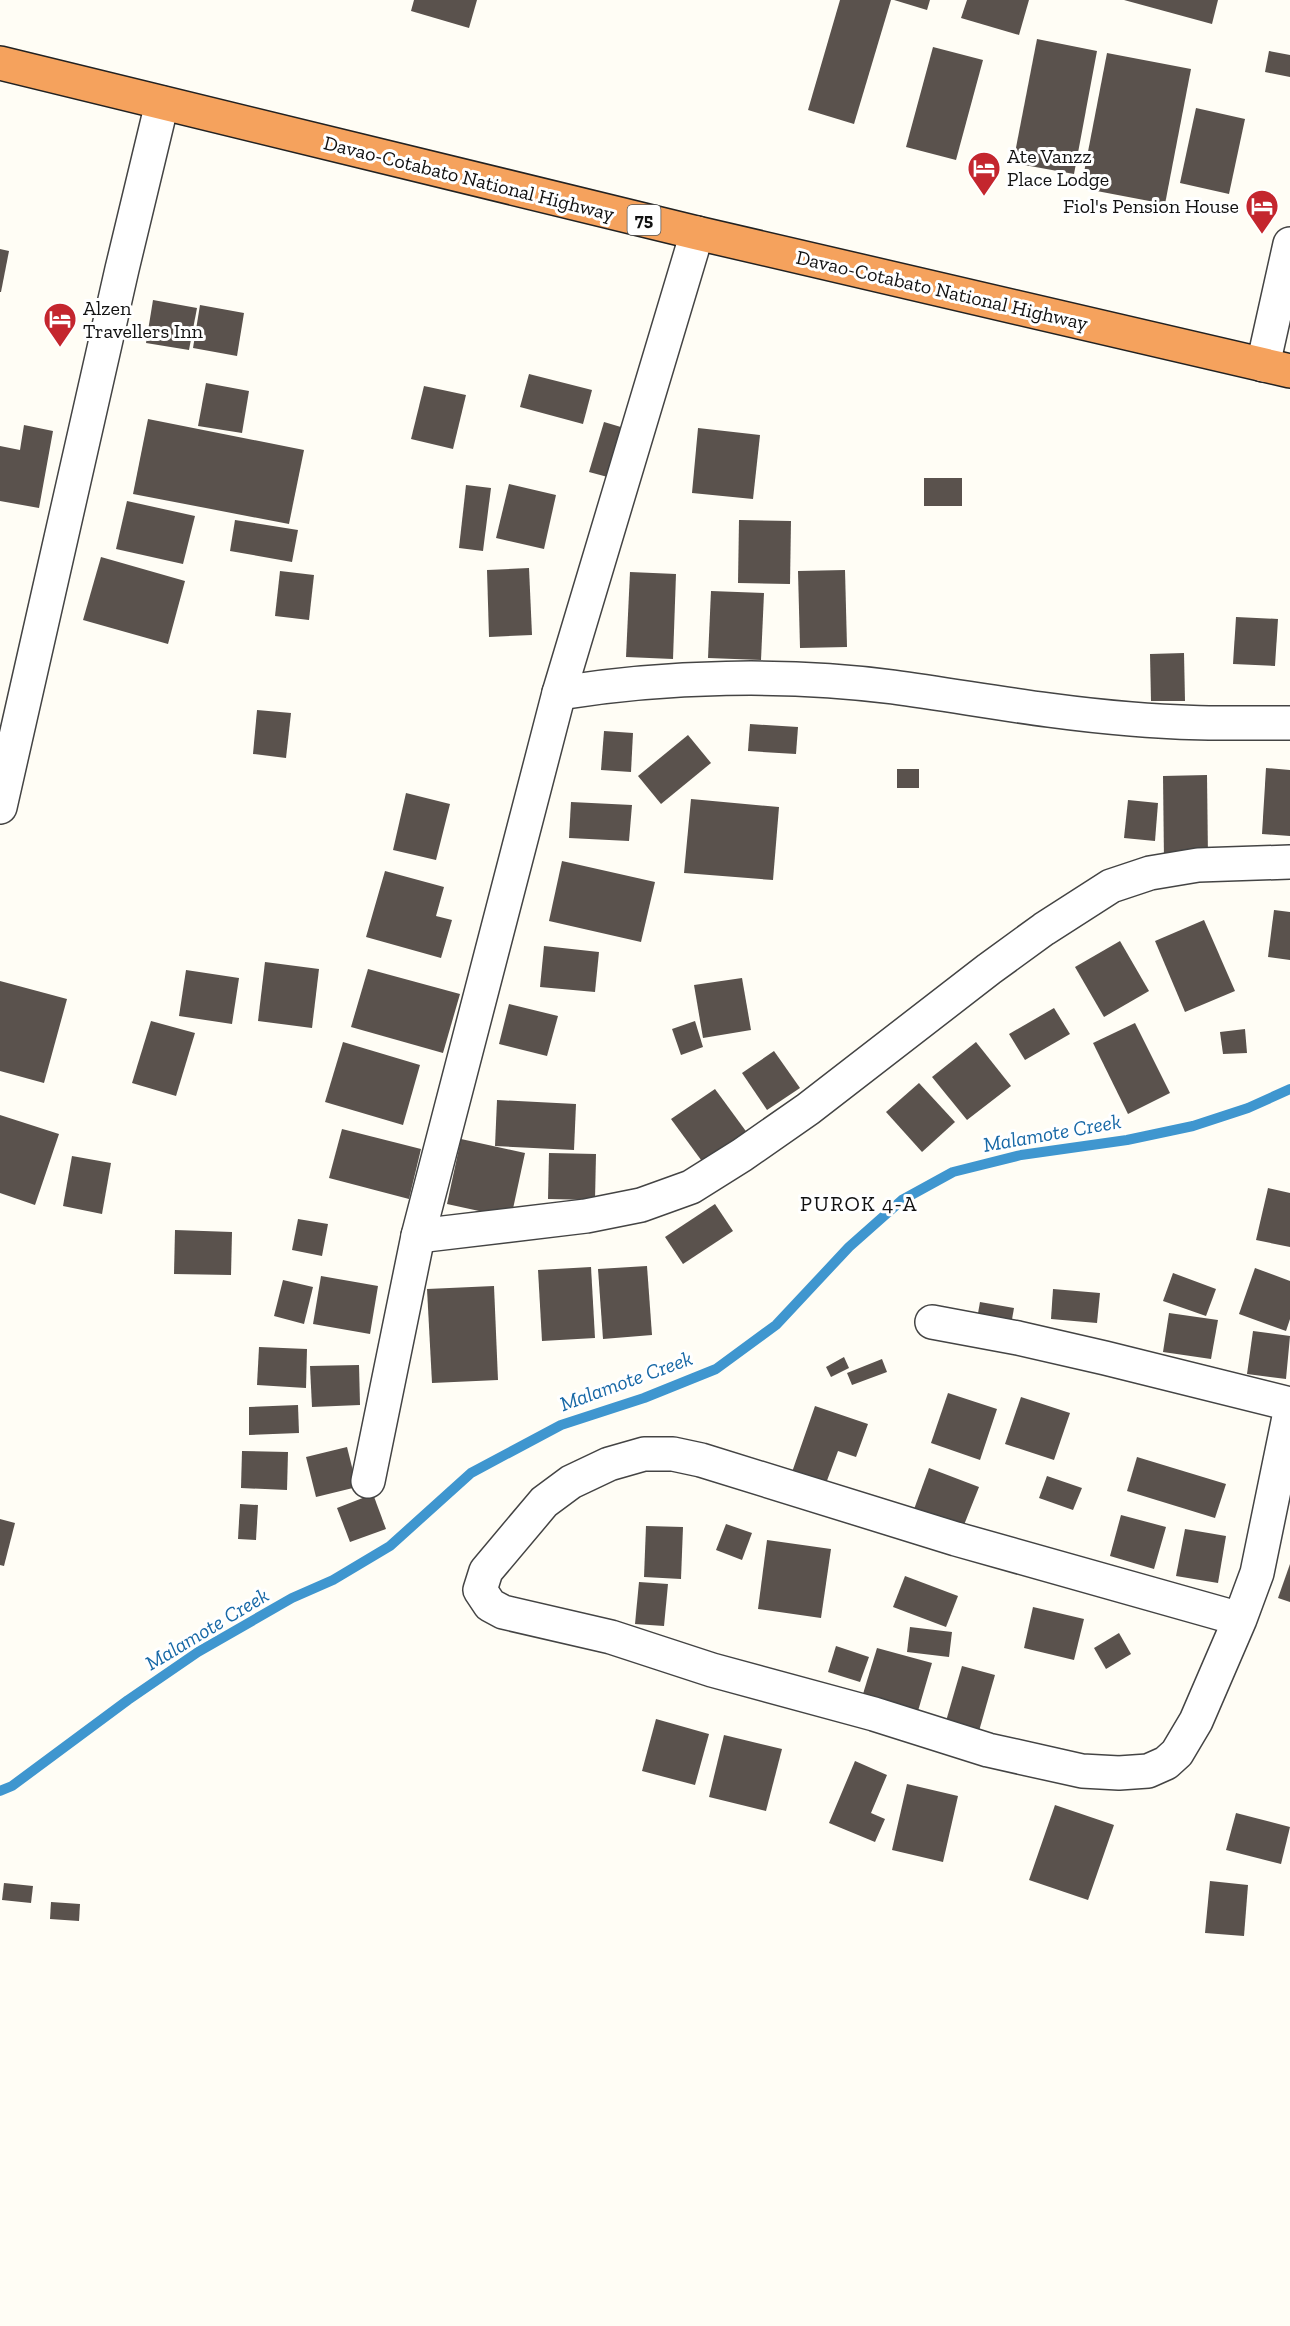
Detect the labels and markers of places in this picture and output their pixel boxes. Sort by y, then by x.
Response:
place label: Ate Vanzz Place Lodge [1007,144,1109,191]
hotel icon: Ate Vanzz Place Lodge [966,150,1002,197]
hotel icon: Fiol's Pension House [1244,188,1280,235]
place label: Fiol's Pension House [1063,194,1239,218]
place label: Alzen Travellers Inn [83,296,204,343]
hotel icon: Alzen Travellers Inn [42,301,78,348]

